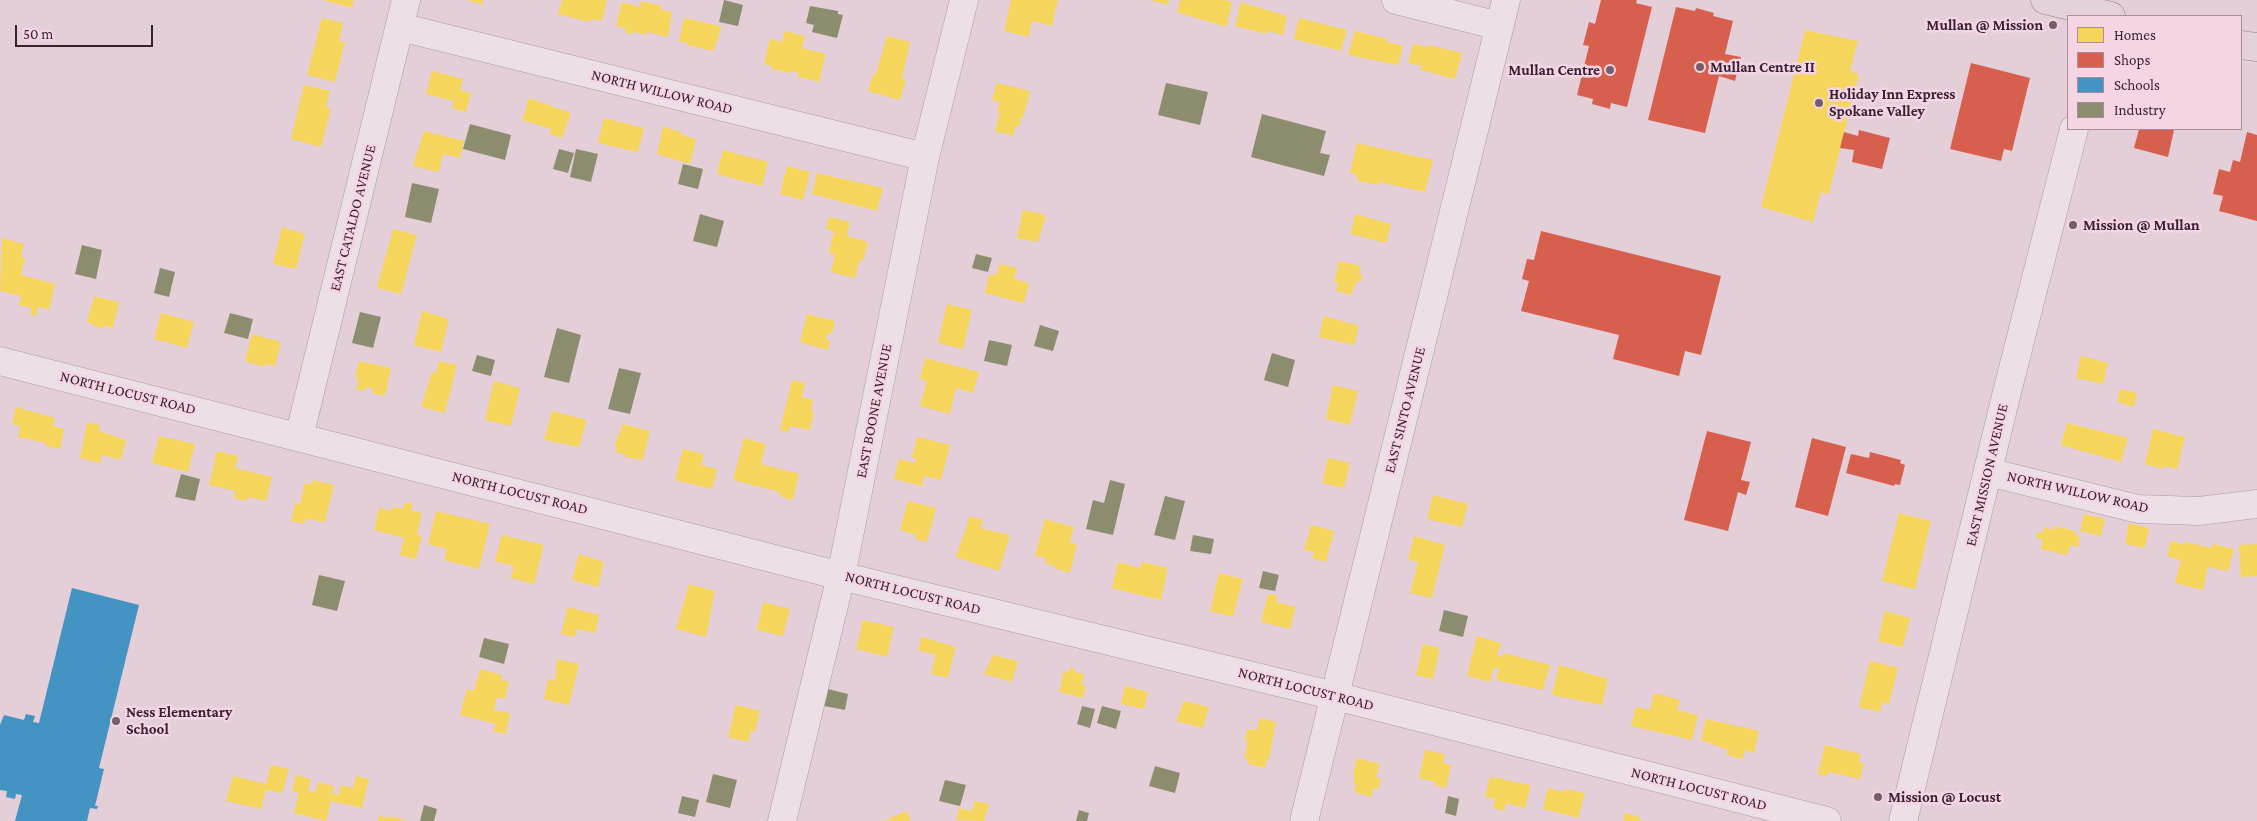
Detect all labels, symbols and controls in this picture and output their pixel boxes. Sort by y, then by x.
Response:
scale bar [18,15,155,47]
legend [2067,15,2242,130]
place label: Mullan @ Mission [1926,16,2043,34]
marker: Mullan @ Mission [2047,19,2059,31]
text: 50 m [23,26,53,42]
text: Homes [2114,27,2156,43]
text: Shops [2114,52,2150,68]
place label: Mullan Centre II [1710,58,1815,76]
place label: Mullan Centre [1508,61,1600,79]
marker: Mullan Centre II [1694,61,1706,73]
marker: Mullan Centre [1604,64,1616,76]
street label: NORTH WILLOW ROAD [589,66,735,118]
text: Schools [2114,77,2160,93]
place label: Holiday Inn Express Spokane Valley [1829,85,1955,120]
marker: Holiday Inn Express Spokane Valley [1813,97,1825,109]
text: Industry [2114,102,2166,118]
street label: EAST CATALDO AVENUE [326,143,380,293]
place label: Mission @ Mullan [2083,216,2200,234]
marker: Mission @ Mullan [2067,219,2079,231]
street label: EAST BOONE AVENUE [852,342,896,480]
street label: EAST SINTO AVENUE [1381,345,1429,475]
street label: NORTH LOCUST ROAD [58,367,198,419]
street label: EAST MISSION AVENUE [1962,402,2012,548]
street label: NORTH LOCUST ROAD [450,467,590,519]
street label: NORTH WILLOW ROAD [2005,467,2151,517]
street label: NORTH LOCUST ROAD [843,567,983,619]
street label: NORTH LOCUST ROAD [1236,663,1376,715]
place label: Ness Elementary School [126,703,232,738]
marker: Ness Elementary School [110,715,122,727]
street label: NORTH LOCUST ROAD [1629,763,1769,815]
place label: Mission @ Locust [1888,788,2001,806]
marker: Mission @ Locust [1872,791,1884,803]

